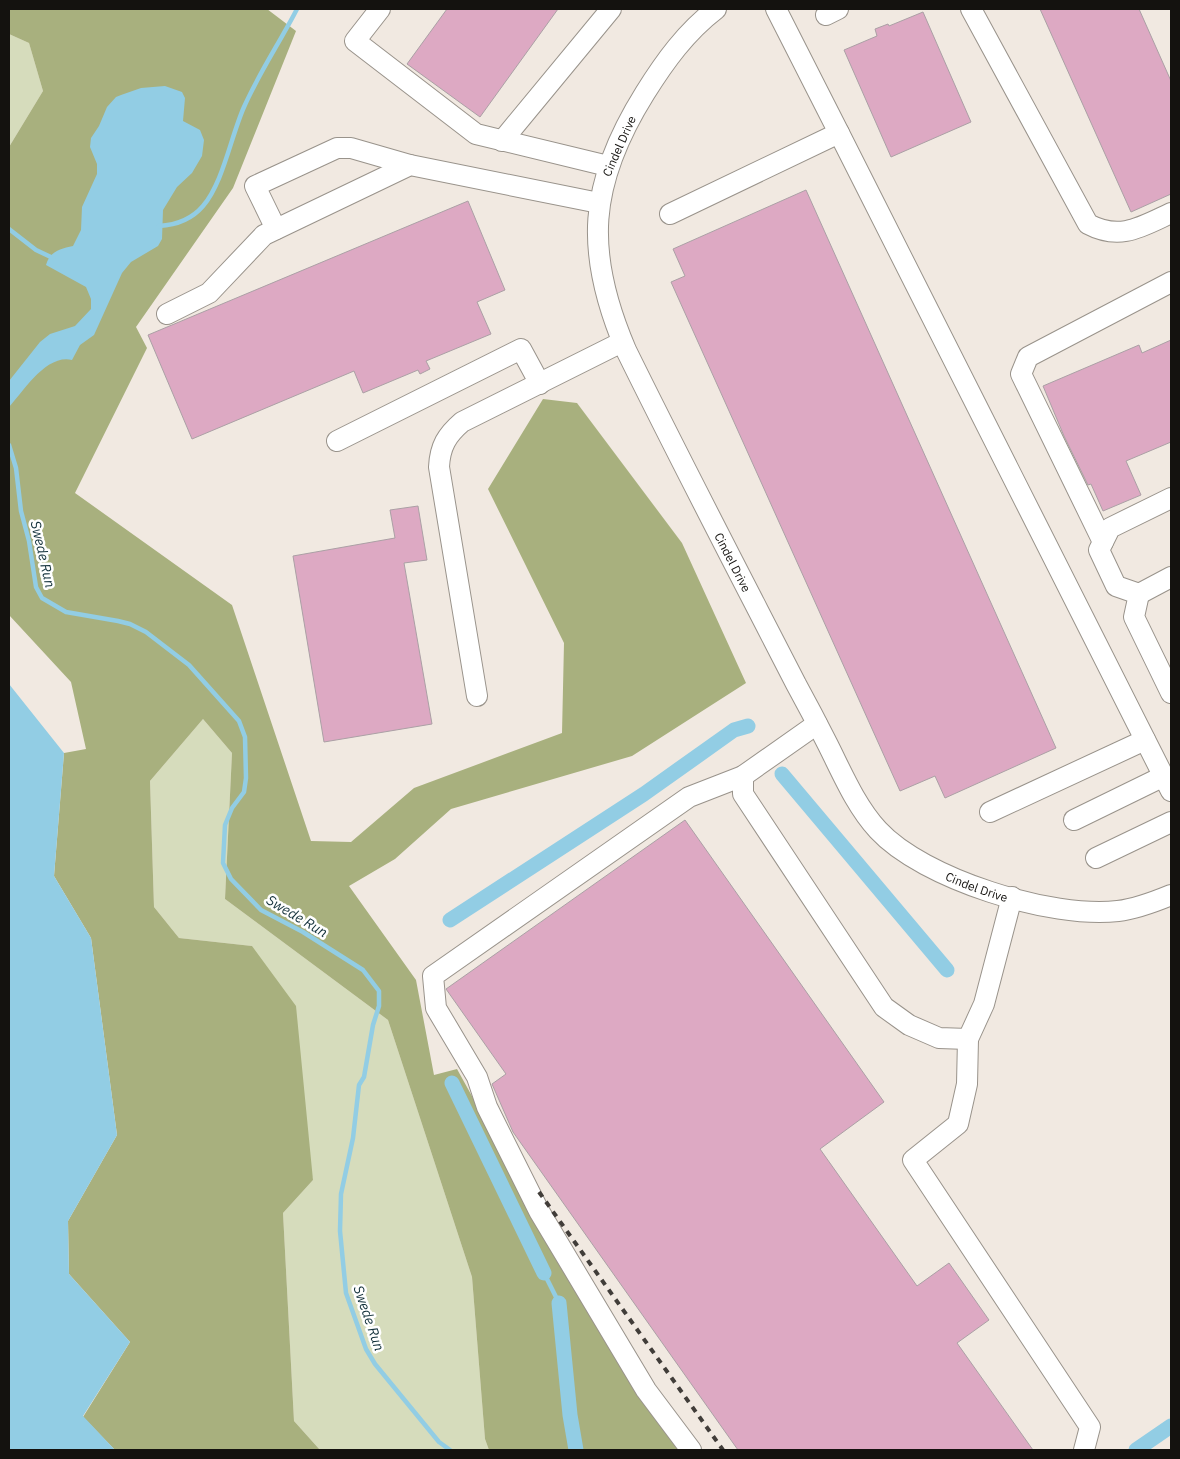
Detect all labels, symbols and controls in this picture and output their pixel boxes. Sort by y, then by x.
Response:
street label: Cindel Drive [599,113,639,179]
water label: Swede Run [27,519,59,589]
street label: Cindel Drive [712,530,755,595]
street label: Cindel Drive [943,868,1010,905]
water label: Swede Run [263,891,331,941]
water label: Swede Run [349,1283,389,1353]

